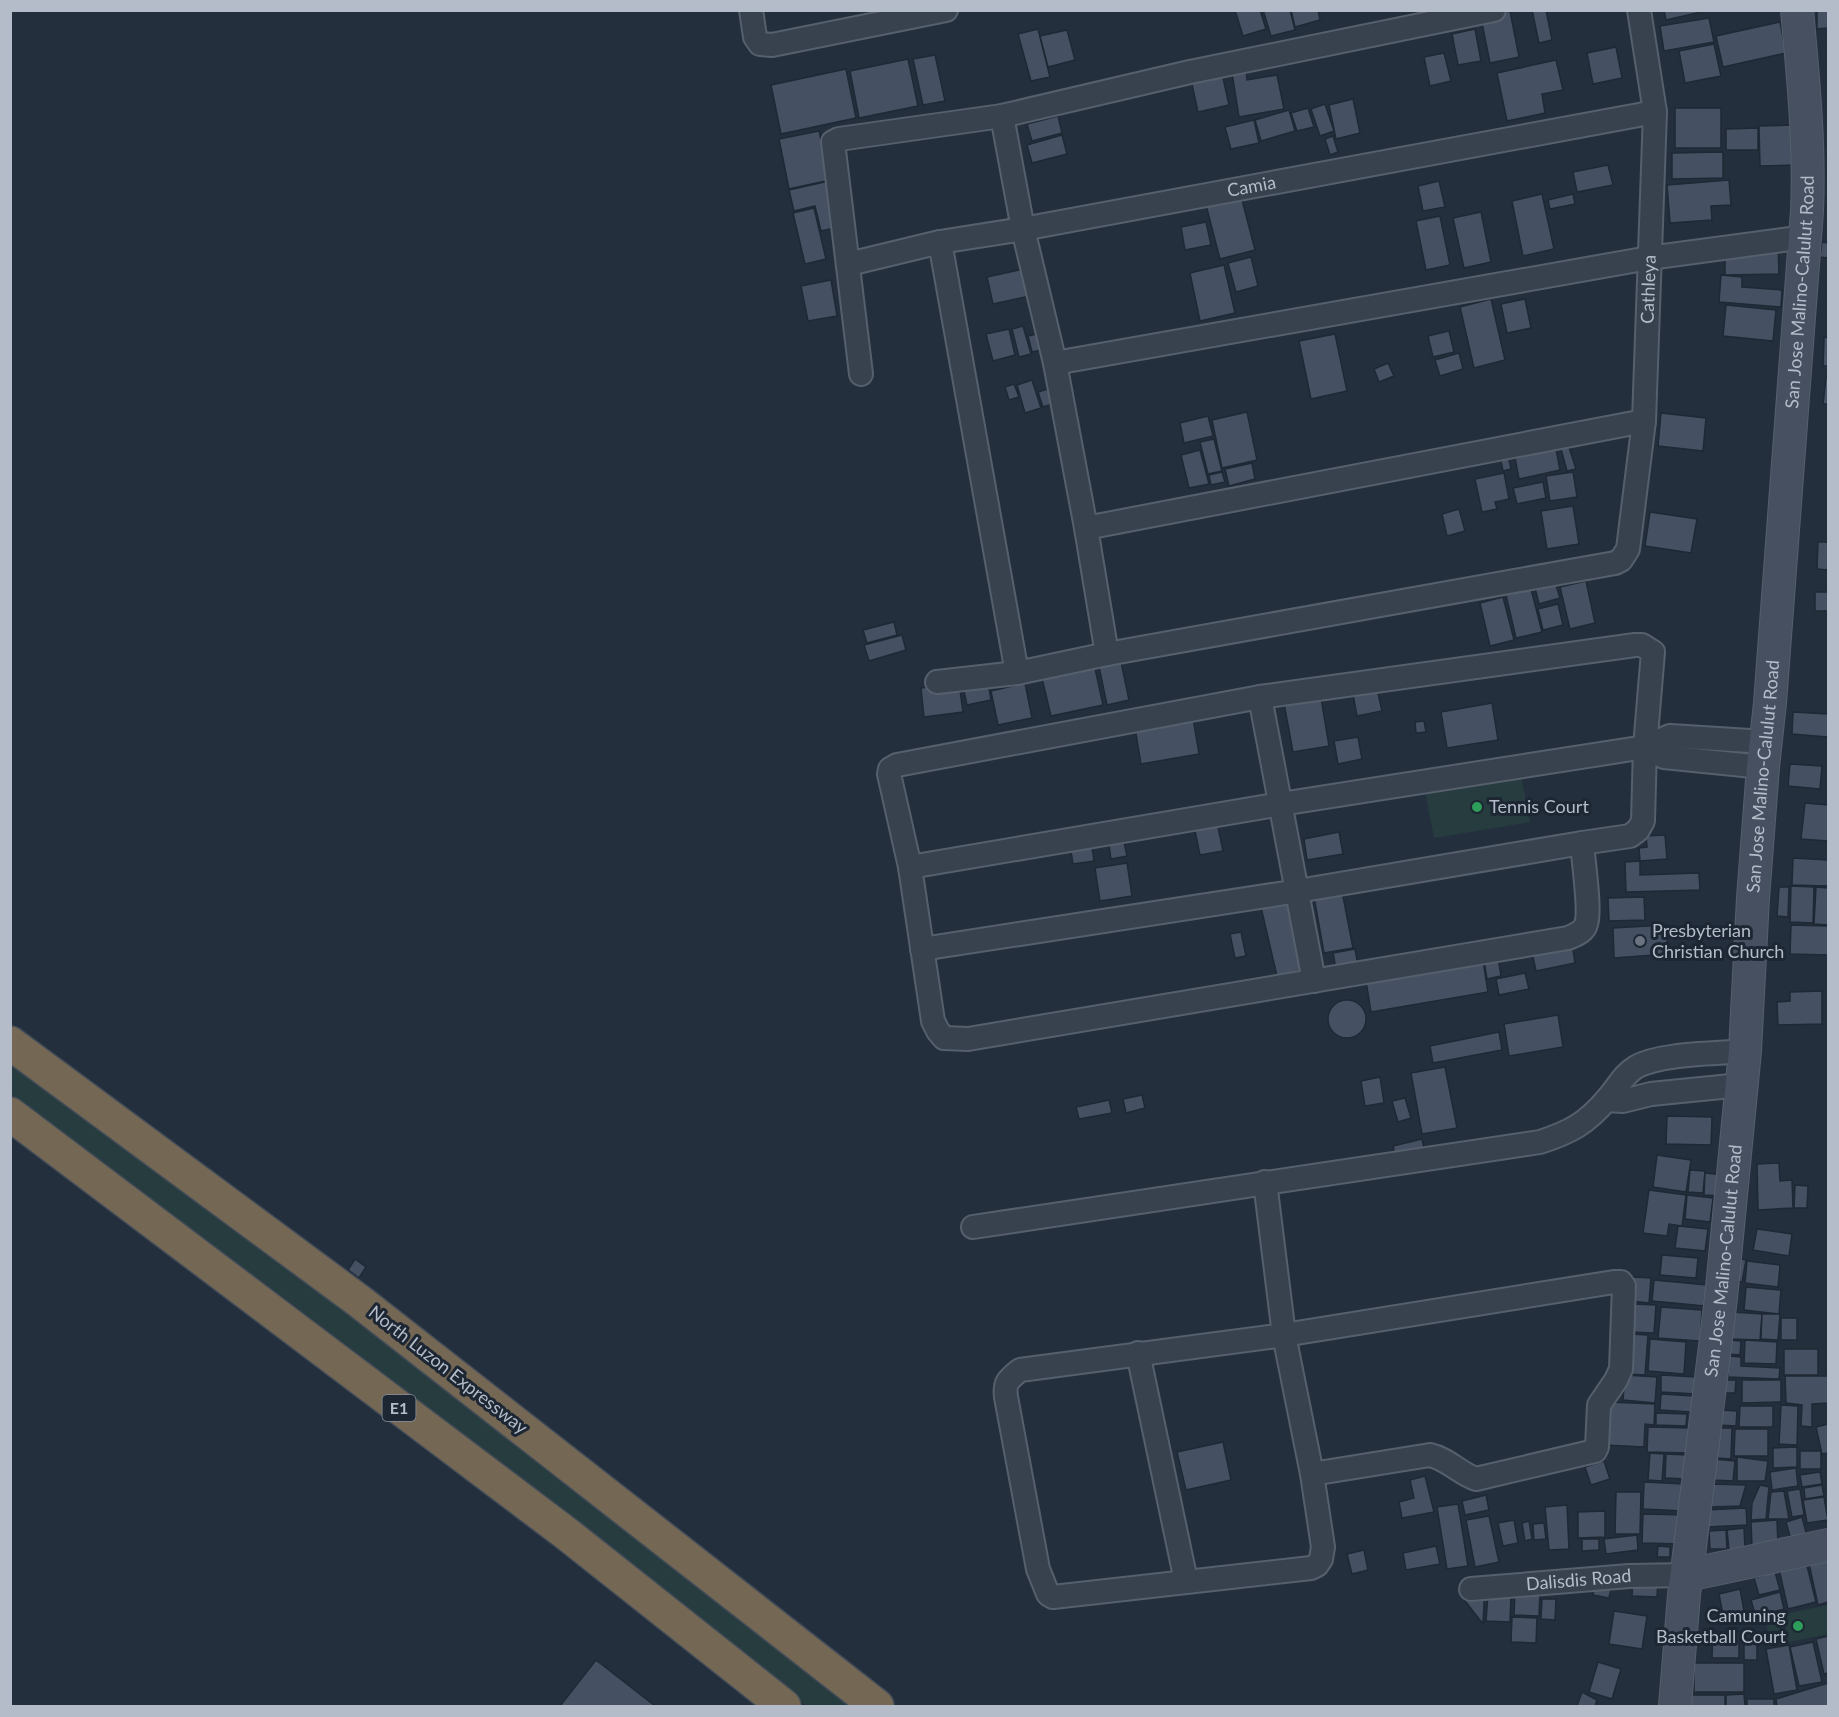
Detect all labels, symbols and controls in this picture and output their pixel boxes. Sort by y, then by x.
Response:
street label: Camia [1225,170,1277,201]
street label: San Jose Malino-Calulut Road [1780,175,1818,409]
street label: Cathleya [1635,255,1660,324]
street label: San Jose Malino-Calulut Road [1741,659,1783,894]
place label: Tennis Court [1489,795,1589,817]
marker: Tennis Court [1470,800,1484,814]
place label: Presbyterian Christian Church [1652,919,1784,962]
marker: Presbyterian Christian Church [1633,934,1647,948]
street label: San Jose Malino-Calulut Road [1699,1143,1746,1378]
street label: North Luzon Expressway [365,1300,533,1439]
road number: E1 [382,1395,416,1421]
street label: Dalisdis Road [1525,1564,1632,1594]
place label: Camuning Basketball Court [1656,1604,1787,1647]
marker: Camuning Basketball Court [1791,1619,1805,1633]

